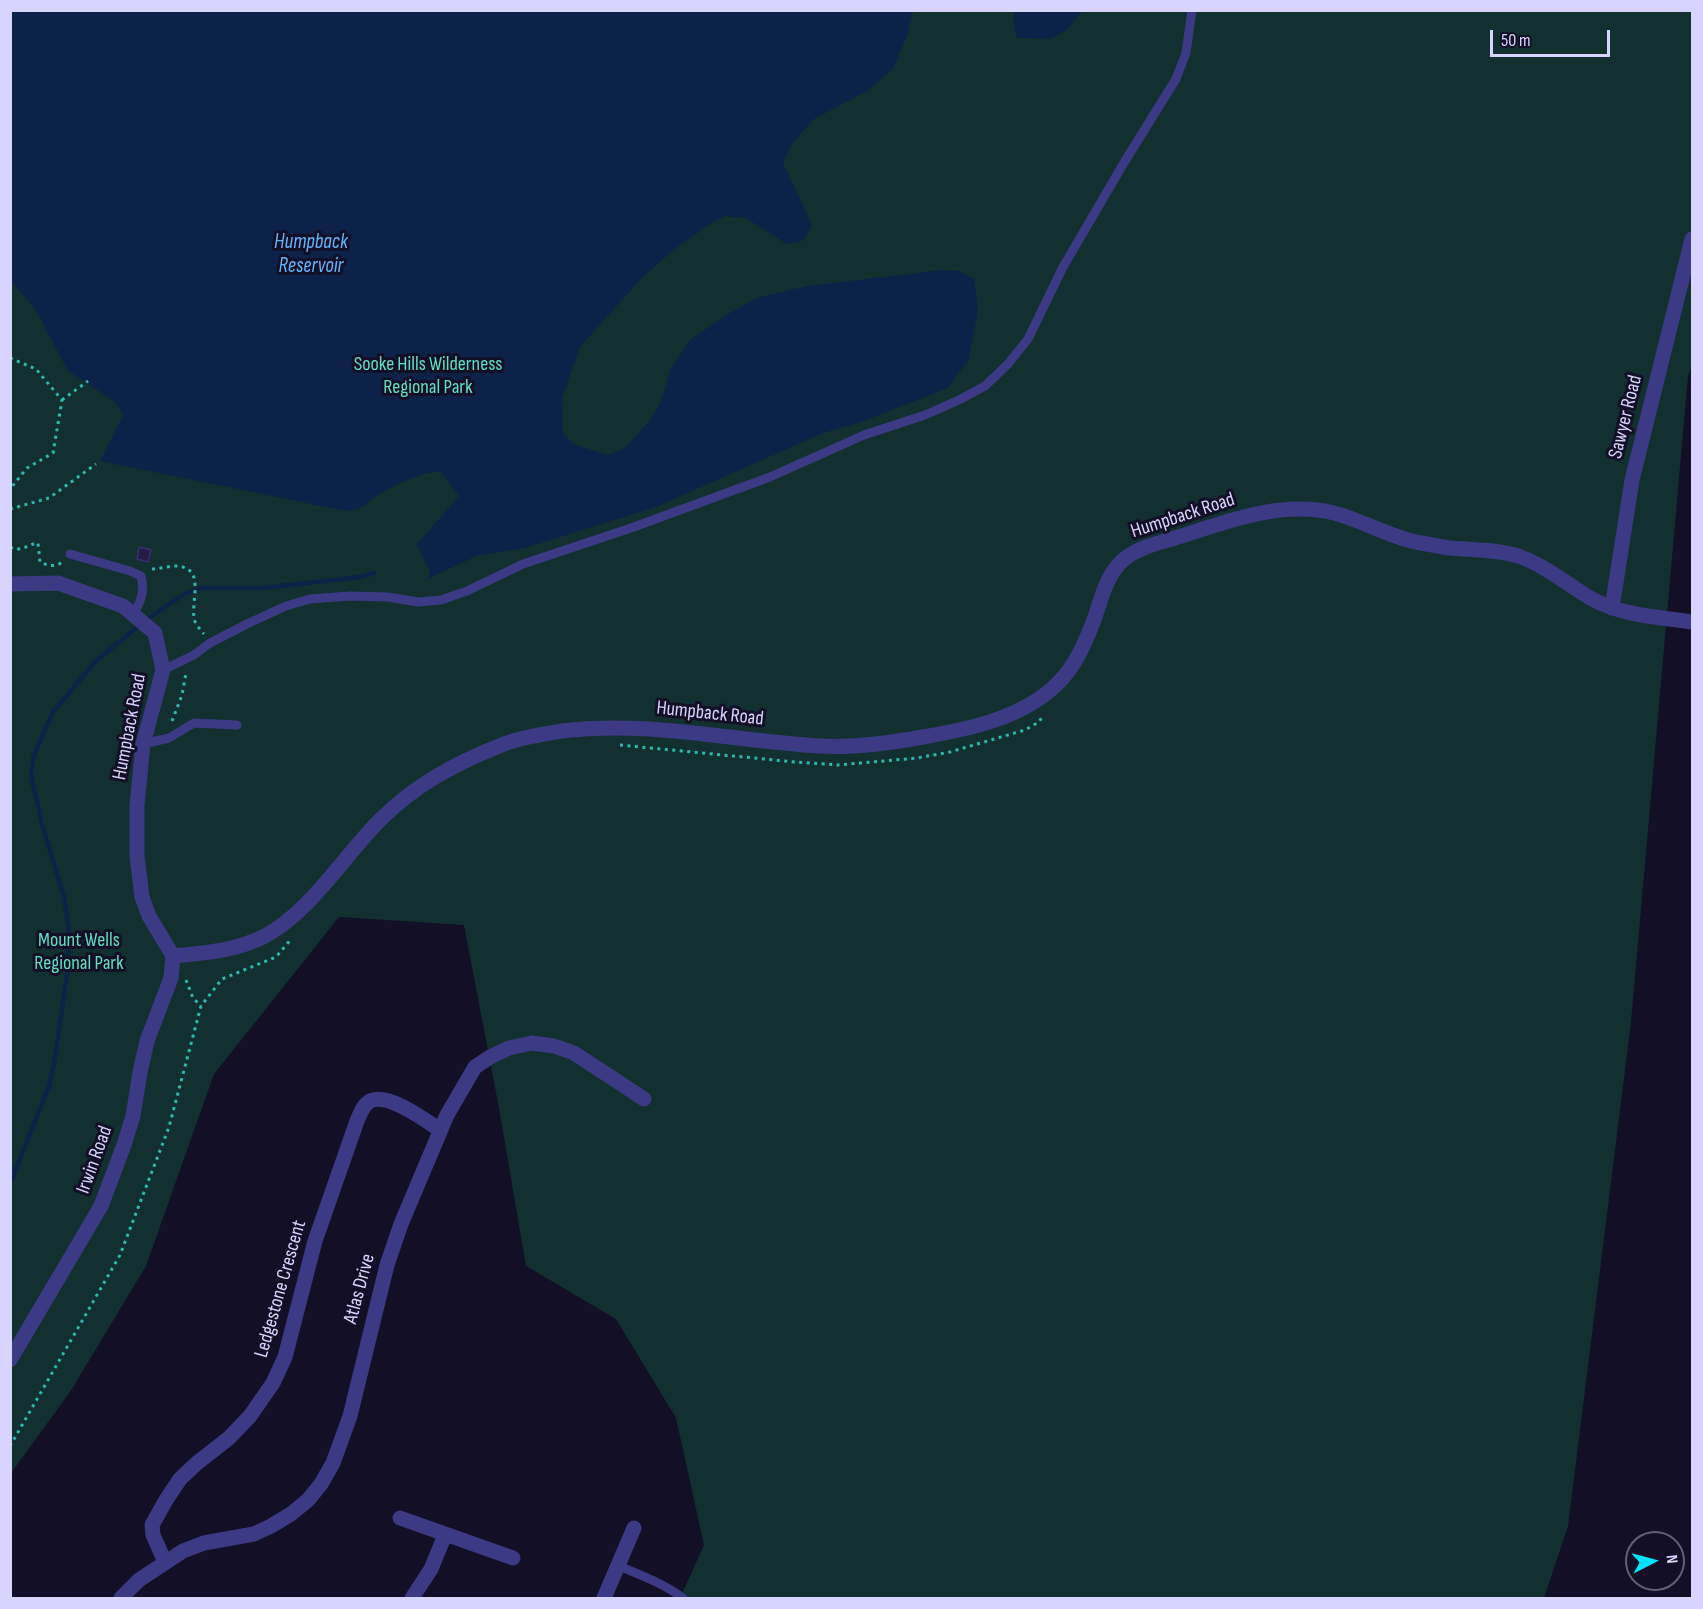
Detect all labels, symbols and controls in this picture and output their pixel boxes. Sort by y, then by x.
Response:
scale bar [1493,18,1613,56]
text: 50 m [1501,30,1531,51]
water label: Humpback Reservoir [274,230,348,280]
park label: Sooke Hills Wilderness Regional Park [354,353,502,400]
street label: Sawyer Road [1604,373,1648,461]
street label: Humpback Road [1128,488,1238,544]
street label: Humpback Road [108,672,152,782]
street label: Humpback Road [655,696,765,732]
park label: Mount Wells Regional Park [34,929,124,976]
street label: Irwin Road [72,1123,118,1197]
street label: Ledgestone Crescent [250,1218,312,1360]
street label: Atlas Drive [339,1251,381,1327]
north arrow [1625,1531,1685,1591]
text: N [1662,1554,1681,1565]

